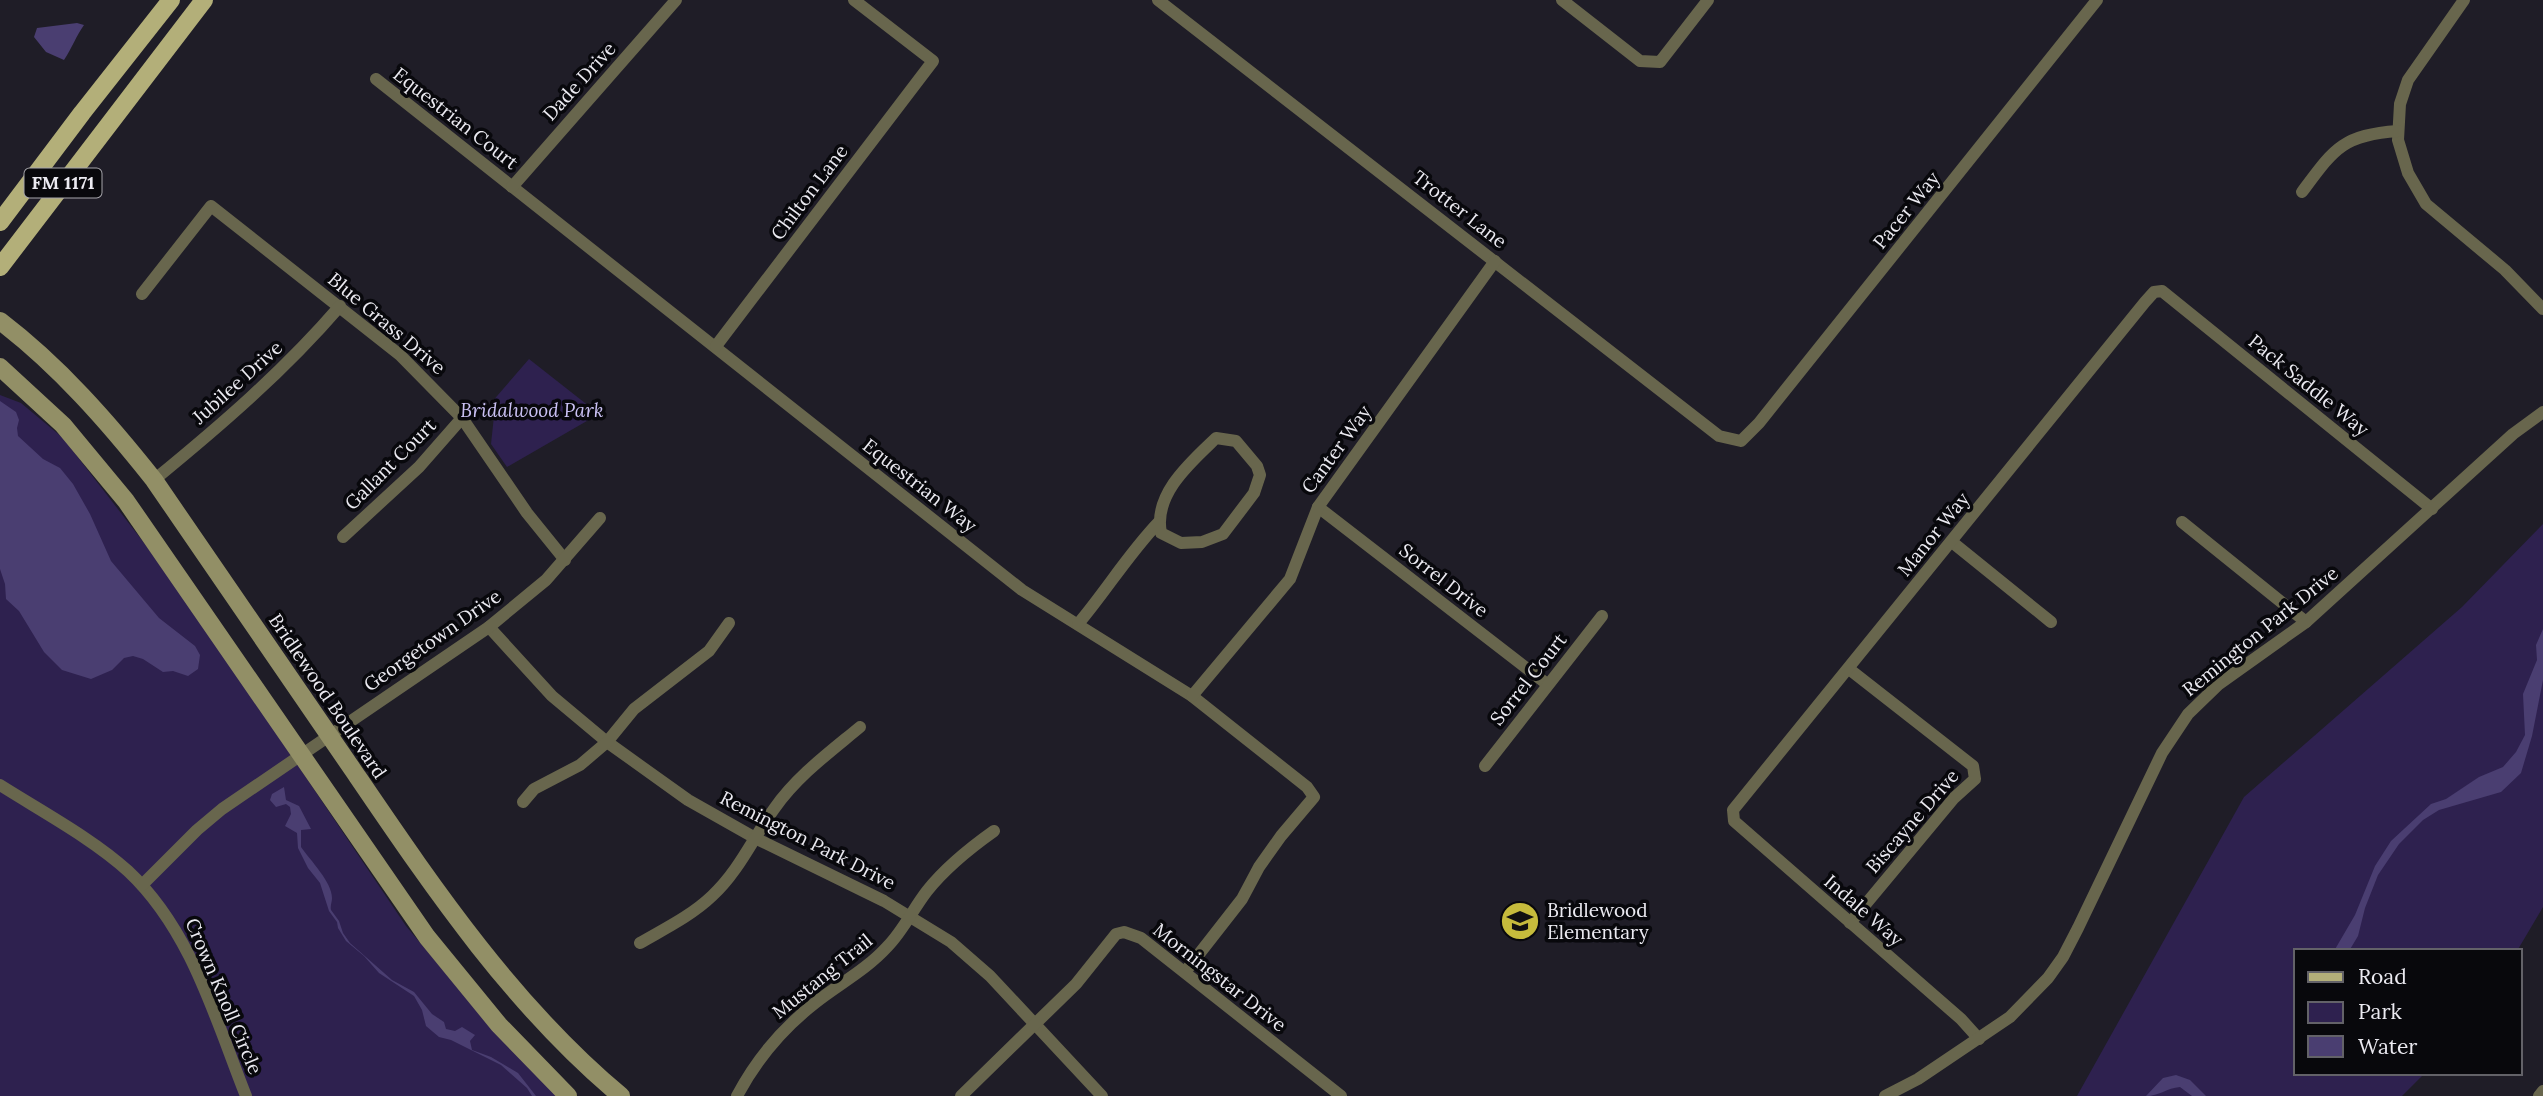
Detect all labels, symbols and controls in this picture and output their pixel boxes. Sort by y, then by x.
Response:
street label: Dade Drive [537,37,621,125]
street label: Equestrian Court [389,62,524,175]
street label: Chilton Lane [765,140,853,244]
street label: Trotter Lane [1408,165,1512,253]
street label: Pacer Way [1868,166,1944,254]
road number: FM 1171 [24,168,102,198]
street label: Blue Grass Drive [323,267,451,379]
street label: Pack Saddle Way [2244,329,2374,441]
street label: Jubilee Drive [186,335,287,429]
park label: Bridalwood Park [460,398,604,422]
street label: Canter Way [1296,400,1376,498]
street label: Gallant Court [339,413,441,515]
street label: Equestrian Way [858,433,982,537]
street label: Manor Way [1892,487,1974,581]
street label: Sorrel Drive [1395,538,1493,622]
street label: Remington Park Drive [2177,561,2343,701]
street label: Georgetown Drive [359,584,505,696]
street label: Bridlewood Boulevard [264,609,392,783]
street label: Sorrel Court [1485,628,1572,730]
street label: Biscayne Drive [1860,764,1964,878]
street label: Remington Park Drive [716,785,900,895]
street label: Indale Way [1819,869,1909,951]
place label: Bridlewood Elementary [1547,898,1649,944]
school or university icon: Bridlewood Elementary [1499,900,1541,942]
street label: Crown Knoll Circle [180,914,268,1078]
street label: Morningstar Drive [1149,918,1291,1036]
street label: Mustang Trail [767,928,877,1024]
legend [2294,949,2522,1075]
text: Road [2358,963,2407,990]
text: Park [2358,998,2402,1025]
text: Water [2358,1033,2417,1060]

